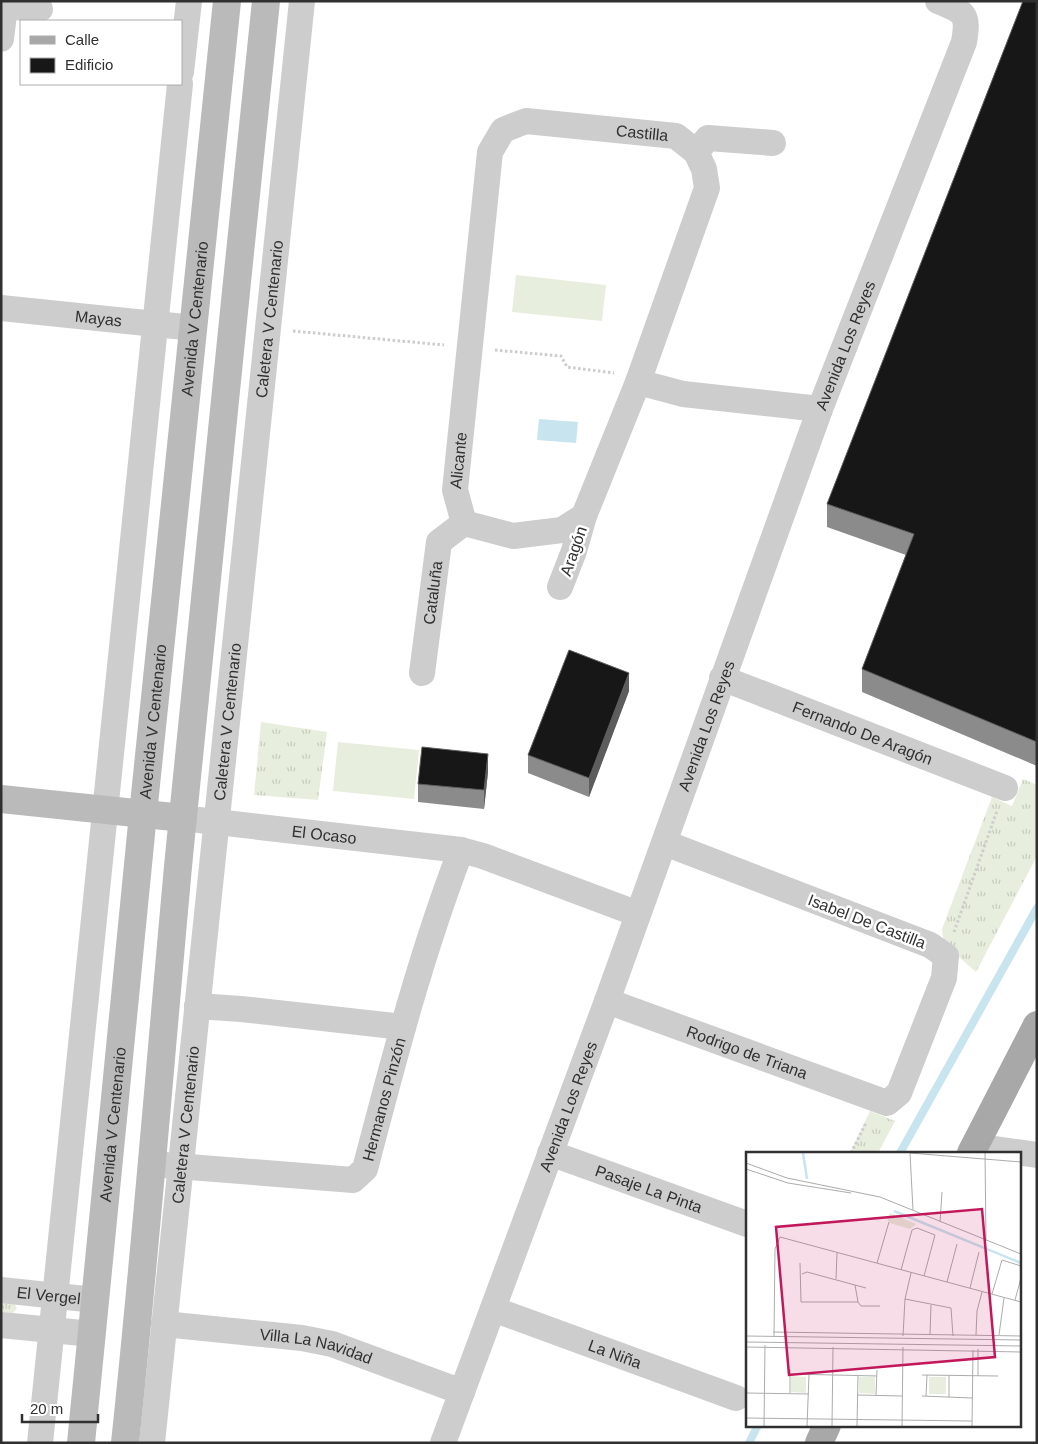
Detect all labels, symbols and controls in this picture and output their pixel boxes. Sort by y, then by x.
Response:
legend [20,20,182,85]
text: Calle [65,31,99,48]
text: Edificio [65,56,113,73]
street label: Castilla [615,122,669,144]
street label: Caletera V Centenario [253,239,286,399]
street label: Avenida V Centenario [178,240,211,397]
street label: Avenida Los Reyes [812,278,879,413]
street label: Mayas [74,308,123,329]
street label: Alicante [447,431,470,490]
street label: Aragón [557,524,590,578]
street label: Cataluña [420,560,445,626]
street label: Caletera V Centenario [211,642,244,802]
street label: Avenida V Centenario [137,643,170,800]
street label: Avenida Los Reyes [675,658,738,794]
street label: Fernando De Aragón [790,698,935,768]
street label: El Ocaso [291,823,357,847]
street label: Isabel De Castilla [806,891,928,952]
street label: Rodrigo de Triana [684,1023,810,1082]
street label: Hermanos Pinzón [359,1036,409,1163]
street label: Avenida Los Reyes [536,1039,600,1174]
street label: Caletera V Centenario [169,1045,202,1204]
street label: Avenida V Centenario [97,1046,129,1203]
inset map [746,1152,1020,1426]
street label: Pasaje La Pinta [593,1162,704,1216]
street label: El Vergel [16,1284,81,1307]
street label: Villa La Navidad [259,1326,375,1367]
street label: La Niña [586,1337,644,1372]
scale bar [22,1392,99,1424]
text: 20 m [30,1400,63,1417]

